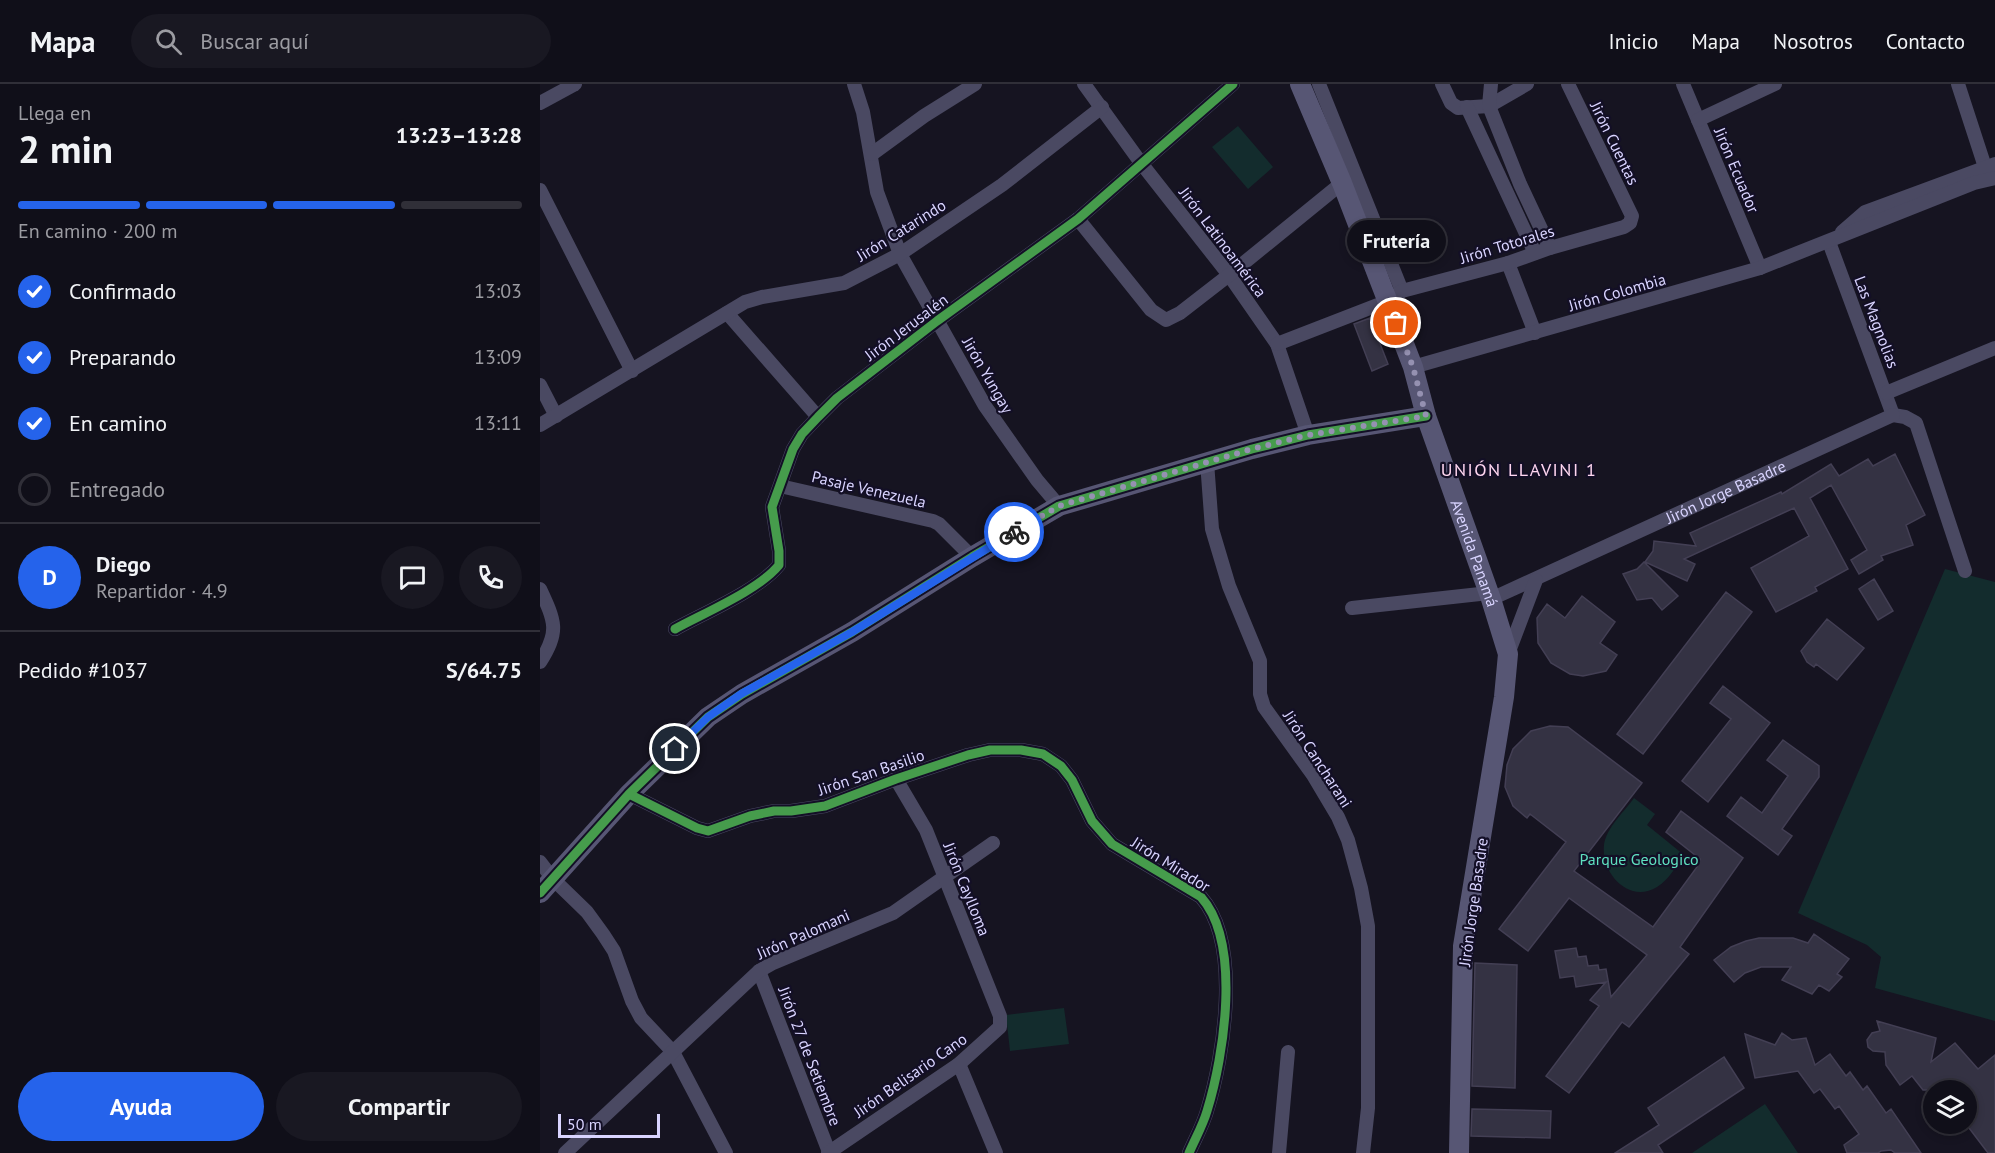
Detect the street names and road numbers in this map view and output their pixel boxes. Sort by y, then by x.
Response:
street label: Jirón Cuentas [1586,97,1644,188]
street label: Jirón Ecuador [1710,123,1764,216]
street label: Jirón Latinoamérica [1174,182,1271,301]
street label: Jirón Catarindo [852,195,949,266]
street label: Jirón Totorales [1456,220,1557,268]
street label: Jirón Colombia [1565,269,1668,316]
street label: Las Magnolias [1850,273,1904,371]
street label: Jirón Jerusalén [860,289,952,365]
street label: Jirón Yungay [958,332,1018,417]
street label: Jirón Jorge Basadre [1661,455,1789,528]
street label: Pasaje Venezuela [810,466,928,512]
street label: Avenida Panamá [1446,497,1503,609]
street label: Jirón Cancharani [1279,706,1357,811]
street label: Jirón San Basilio [814,744,927,800]
street label: Jirón Mirador [1127,831,1214,896]
street label: Jirón Jorge Basadre [1454,836,1492,969]
street label: Jirón Caylloma [939,838,995,939]
street label: Jirón Palomani [753,905,853,964]
street label: Jirón 27 de Setiembre [774,983,846,1128]
street label: Jirón Belisario Cano [849,1028,971,1122]

